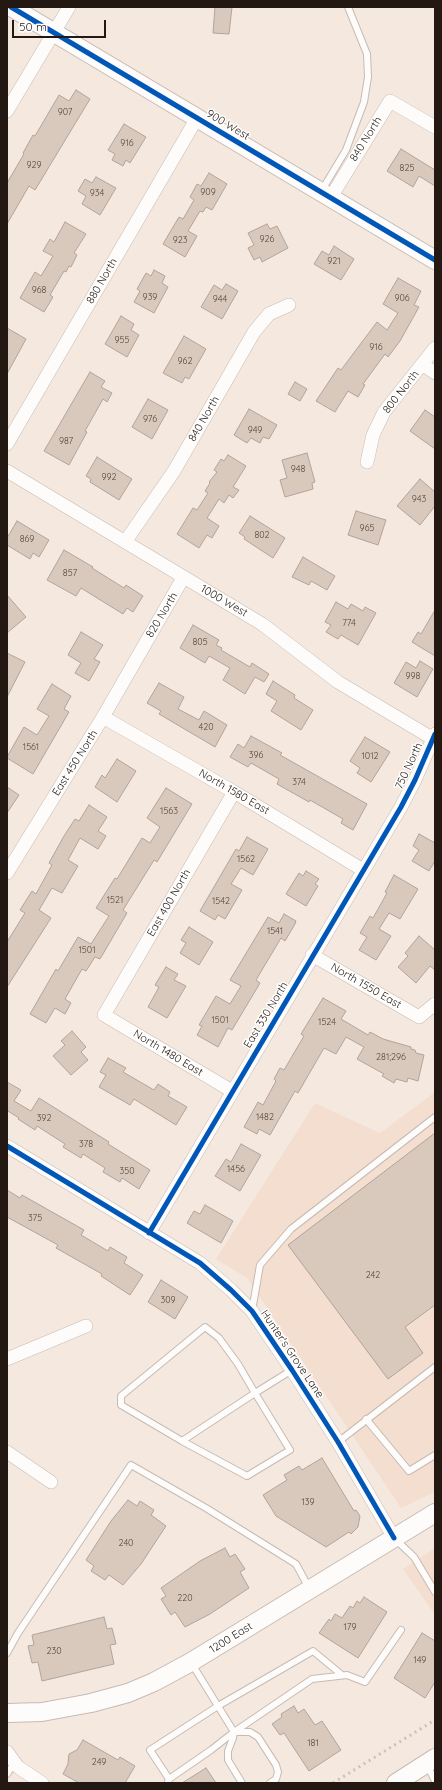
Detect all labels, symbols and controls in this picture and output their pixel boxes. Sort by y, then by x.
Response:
scale bar [14,12,108,38]
text: 50 m [19,19,47,34]
house number: 907 [58,107,72,117]
street label: 900 West [204,107,252,143]
street label: 840 North [347,114,385,164]
house number: 916 [120,138,134,148]
house number: 929 [26,160,42,170]
house number: 825 [400,163,414,173]
house number: 909 [200,187,216,197]
house number: 934 [90,188,104,198]
house number: 926 [260,234,274,244]
house number: 923 [173,235,187,245]
street label: 880 North [84,256,120,306]
house number: 921 [327,256,341,266]
house number: 968 [32,285,46,295]
house number: 939 [143,292,157,302]
house number: 906 [394,293,410,303]
house number: 944 [213,294,227,304]
house number: 955 [115,335,129,345]
house number: 916 [369,342,383,352]
house number: 962 [178,356,192,366]
street label: 800 North [380,368,422,416]
street label: 840 North [186,394,222,444]
house number: 976 [143,414,157,424]
house number: 949 [248,425,262,435]
house number: 987 [59,436,73,446]
house number: 948 [291,464,305,474]
house number: 992 [101,472,117,482]
house number: 943 [412,494,426,504]
house number: 965 [360,523,374,533]
house number: 802 [254,530,270,540]
house number: 869 [20,534,34,544]
house number: 857 [63,568,77,578]
street label: 1000 West [198,582,250,620]
street label: 820 North [143,590,181,640]
house number: 774 [342,618,356,628]
house number: 805 [192,637,208,647]
house number: 998 [406,671,420,681]
house number: 420 [198,722,214,732]
street label: East 450 North [50,728,100,798]
street label: 750 North [392,741,426,791]
house number: 1561 [23,742,39,752]
house number: 396 [249,750,263,760]
house number: 1012 [361,751,379,761]
street label: North 1580 East [196,766,272,818]
house number: 374 [292,777,306,787]
house number: 1563 [160,806,178,816]
house number: 1562 [237,854,255,864]
street label: East 400 North [144,867,194,939]
house number: 1521 [107,895,123,905]
house number: 1542 [212,896,230,906]
house number: 1541 [267,926,283,936]
house number: 1501 [79,945,95,955]
street label: North 1550 East [328,960,404,1012]
street label: East 330 North [241,980,291,1050]
house number: 1501 [212,1015,228,1025]
house number: 1524 [318,1017,336,1027]
street label: North 1480 East [131,1027,205,1079]
house number: 281;296 [376,1052,406,1062]
house number: 1482 [256,1112,274,1122]
house number: 392 [37,1113,51,1123]
house number: 378 [79,1139,93,1149]
house number: 1456 [227,1164,245,1174]
house number: 350 [120,1166,134,1176]
house number: 375 [28,1213,42,1223]
house number: 242 [366,1270,380,1280]
house number: 309 [160,1295,176,1305]
street label: Hunter's Grove Lane [258,1308,326,1400]
house number: 139 [301,1497,315,1507]
house number: 240 [119,1538,133,1548]
house number: 220 [177,1593,193,1603]
street label: 1200 East [207,1620,255,1656]
house number: 179 [344,1622,356,1632]
house number: 230 [46,1646,62,1656]
house number: 149 [414,1655,426,1665]
house number: 181 [307,1738,319,1748]
house number: 249 [92,1757,106,1767]

